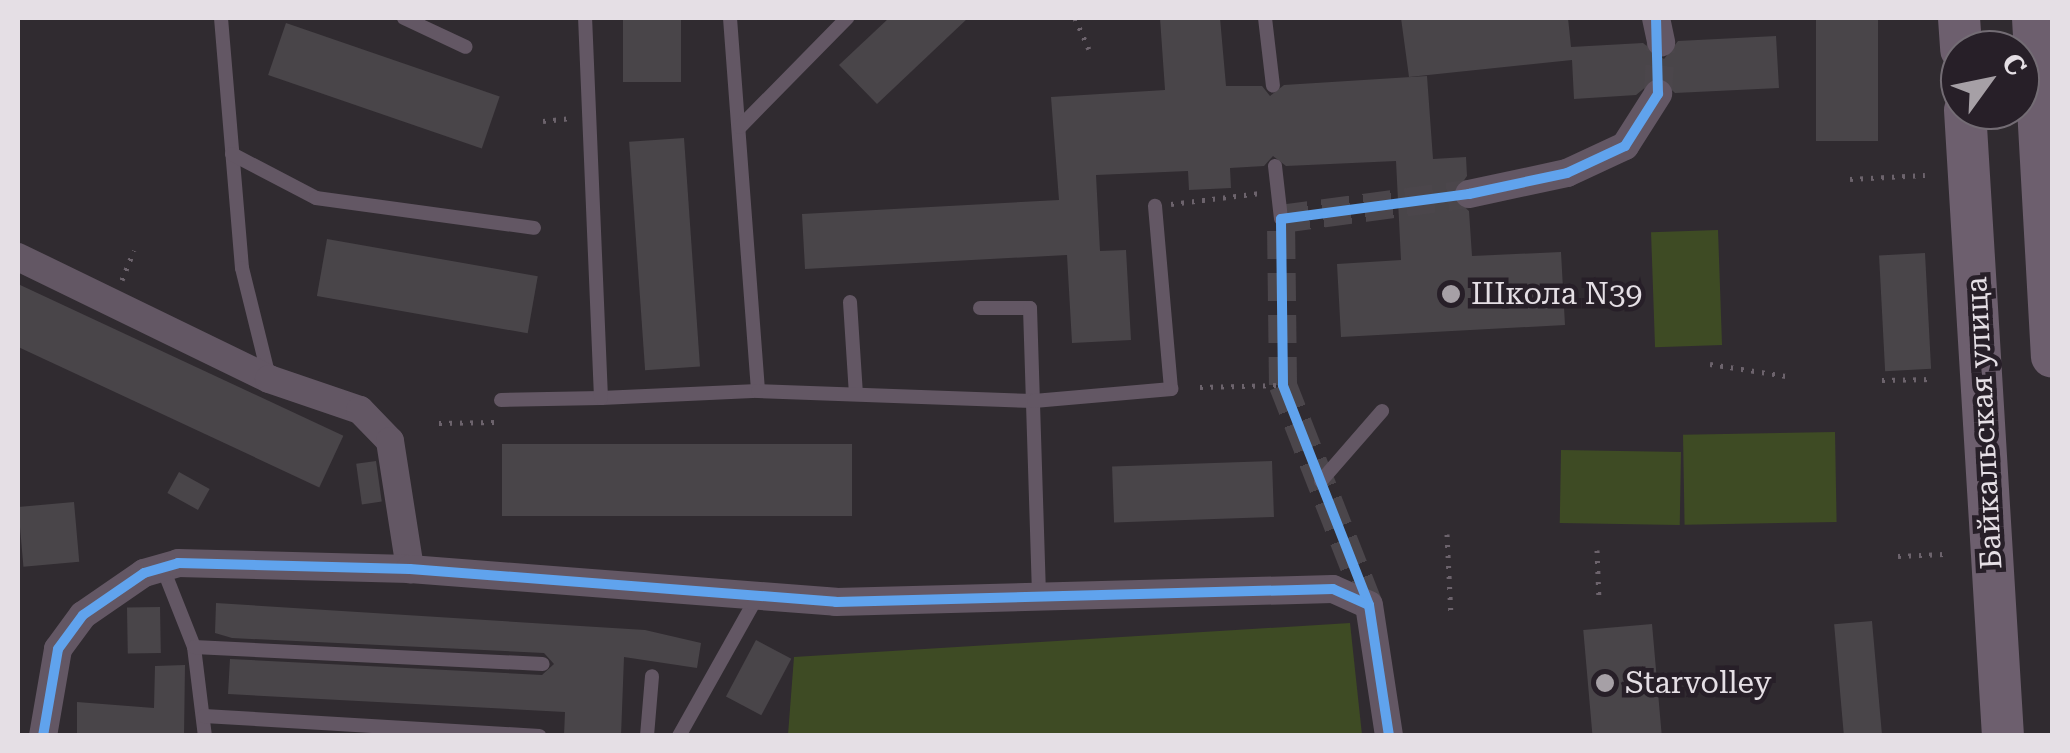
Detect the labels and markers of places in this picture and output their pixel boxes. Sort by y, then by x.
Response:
place label: Школа N39 [1471,276,1642,312]
marker: Школа N39 [1440,283,1462,305]
place label: Starvolley [1625,665,1771,701]
marker: Starvolley [1594,672,1616,694]

